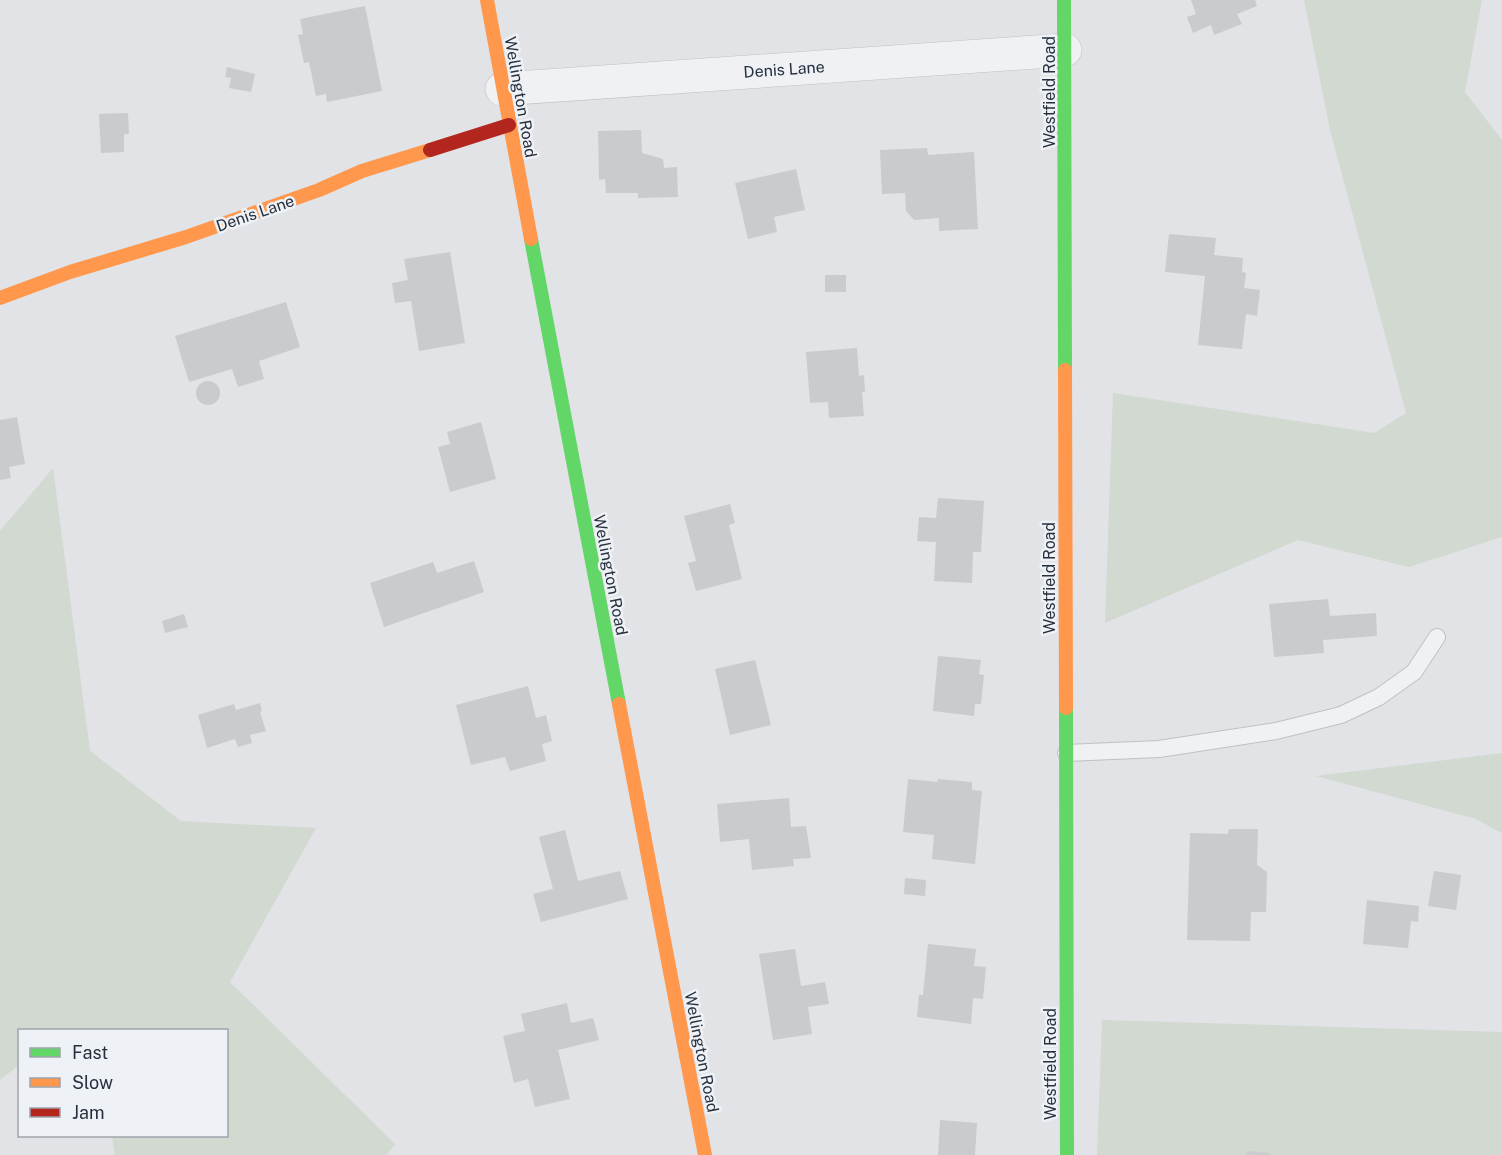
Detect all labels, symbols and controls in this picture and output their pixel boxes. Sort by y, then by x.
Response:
street label: Wellington Road [501,35,540,159]
street label: Westfield Road [1040,36,1059,148]
street label: Denis Lane [743,57,825,82]
street label: Denis Lane [214,191,297,236]
street label: Wellington Road [590,513,632,637]
street label: Westfield Road [1040,522,1059,634]
street label: Wellington Road [681,990,723,1114]
street label: Westfield Road [1041,1008,1060,1120]
legend [18,1029,228,1137]
text: Fast [72,1042,108,1063]
text: Slow [72,1072,113,1093]
text: Jam [72,1102,105,1123]

